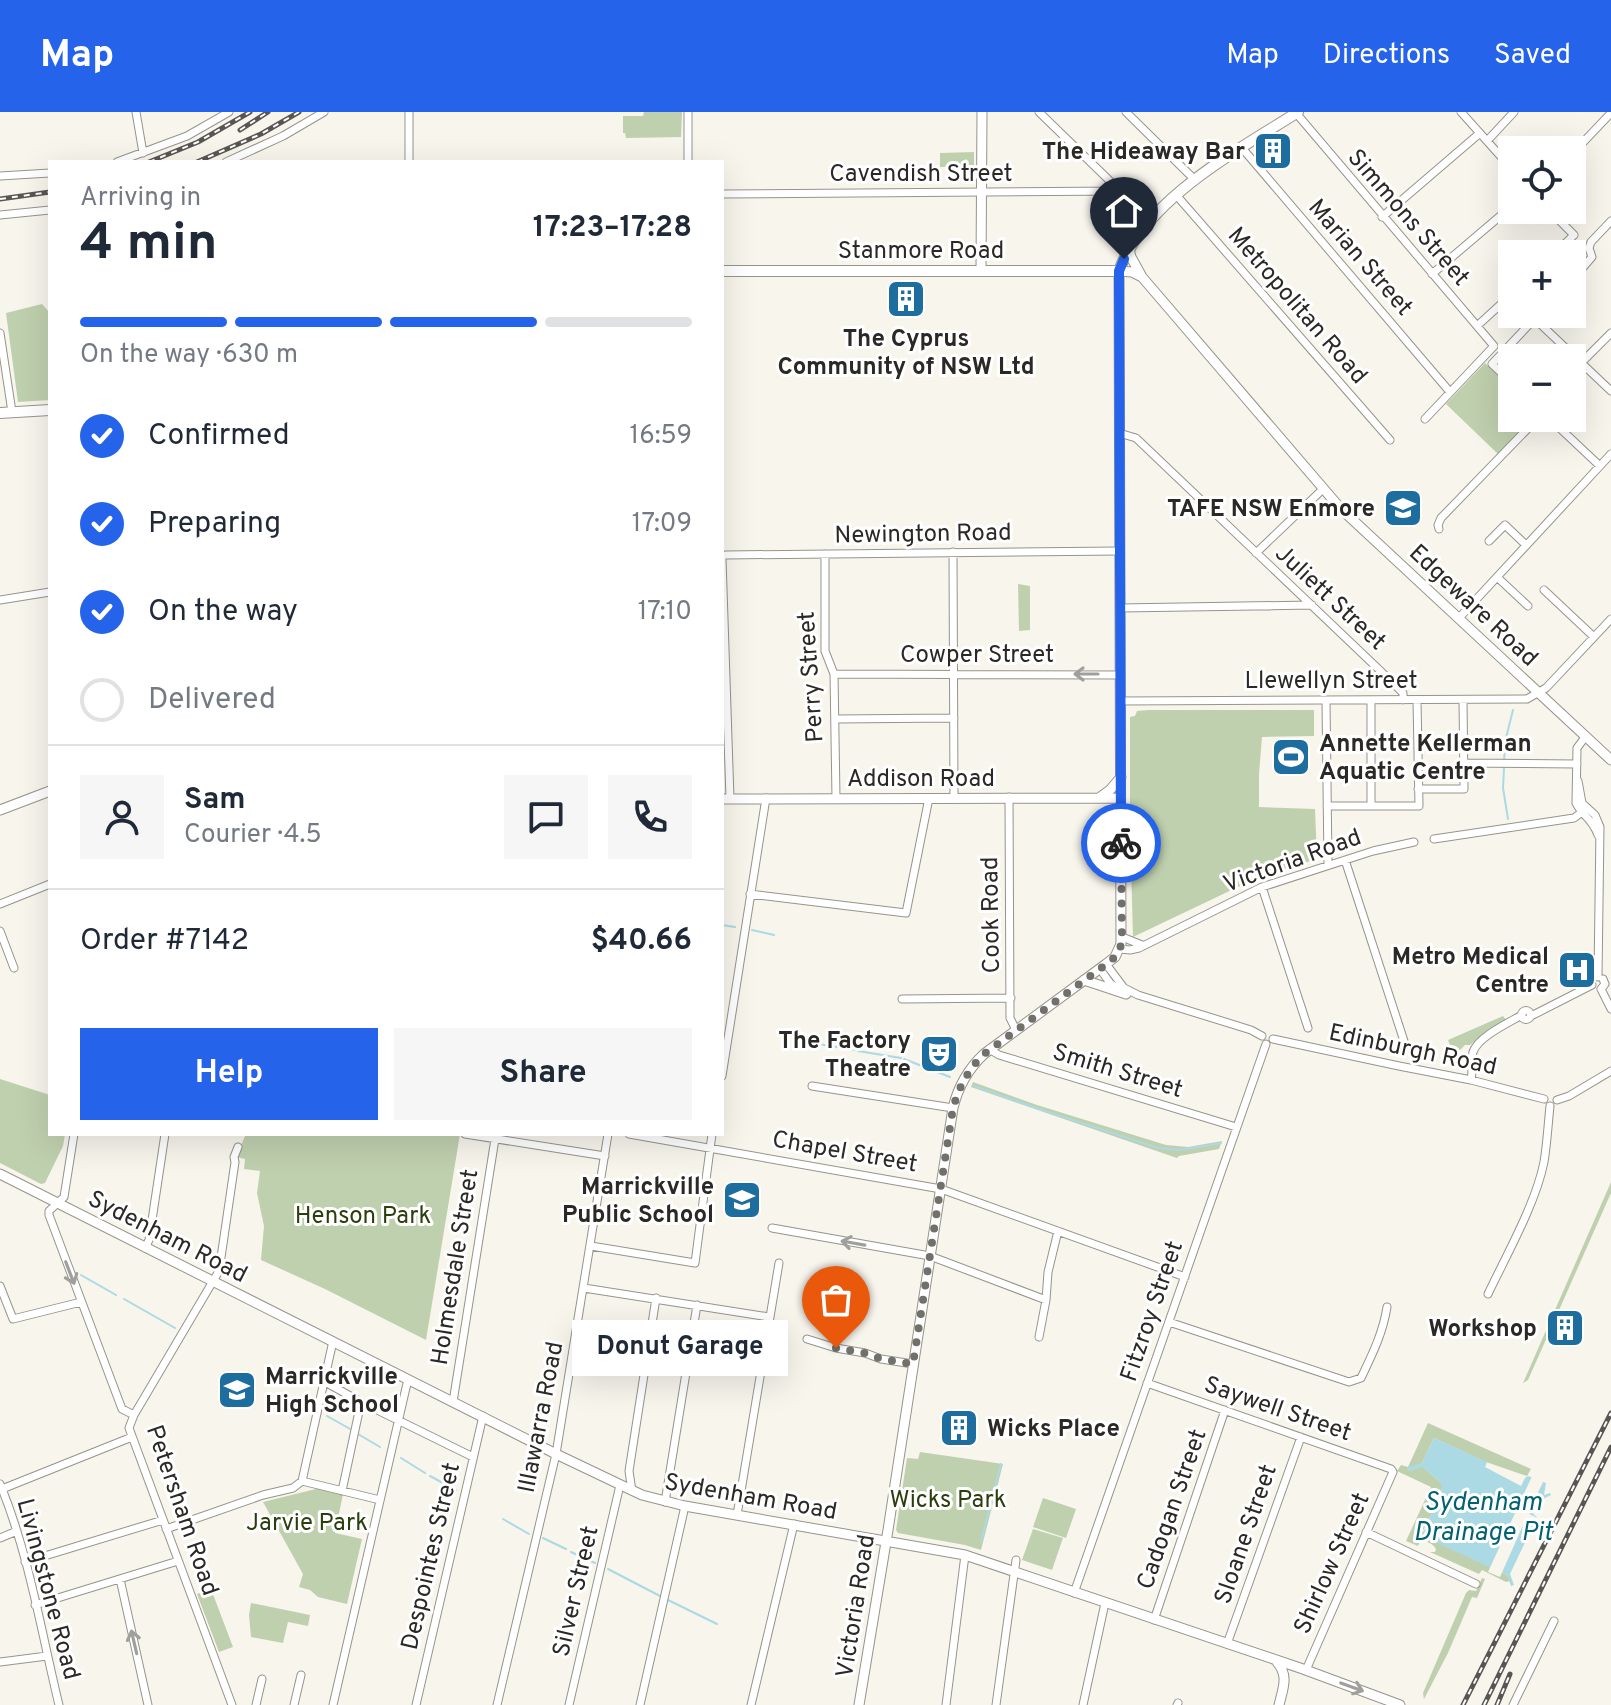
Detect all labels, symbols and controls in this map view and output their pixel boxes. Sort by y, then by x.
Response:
text: Map [40,32,114,81]
text: Map [1226,38,1279,74]
text: Directions [1323,38,1450,74]
text: Saved [1494,38,1571,74]
building icon: The Hideaway Bar [1252,130,1294,172]
map controls [1498,136,1586,432]
button: locate [1498,136,1586,224]
place label: The Hideaway Bar [1042,138,1245,168]
street label: Simmons Street [1340,144,1475,293]
street label: Cavendish Street [829,160,1013,190]
pin [1090,177,1158,259]
text: Arriving in [80,182,201,215]
icon: home [1102,189,1146,233]
street label: Marian Street [1301,194,1418,323]
text: 17:23–17:28 [533,210,692,247]
text: 4 min [80,212,217,278]
street label: Metropolitan Road [1220,222,1373,391]
street label: Stanmore Road [838,237,1004,267]
button: + [1498,240,1586,328]
building icon: The Cyprus Community of NSW Ltd [885,278,927,320]
place label: The Cyprus Community of NSW Ltd [777,325,1035,383]
text: On the way · 630 m [80,339,298,372]
button: − [1498,344,1586,432]
icon: check [80,414,124,458]
text: Confirmed [148,418,290,455]
text: 16:59 [630,420,692,453]
school or university icon: TAFE NSW Enmore [1382,487,1424,529]
place label: TAFE NSW Enmore [1167,495,1375,525]
icon: check [80,502,124,546]
text: Preparing [148,506,281,543]
text: 17:09 [632,508,692,541]
street label: Newington Road [834,518,1012,552]
street label: Juliett Street [1268,539,1391,658]
street label: Edgeware Road [1402,539,1543,674]
icon: check [80,590,124,634]
text: On the way [148,594,298,631]
text: 17:10 [638,596,692,629]
street label: Perry Street [792,610,832,744]
street label: Cowper Street [900,641,1054,671]
one-way arrow [1073,666,1100,682]
street label: Llewellyn Street [1245,667,1417,697]
text: Delivered [148,682,276,719]
place label: Annette Kellerman Aquatic Centre [1319,730,1532,788]
sports icon: Annette Kellerman Aquatic Centre [1270,736,1312,778]
street label: Addison Road [847,765,995,795]
button: person [80,775,164,859]
button: chat [504,775,588,859]
button: phone [608,775,692,859]
text: Sam [184,782,246,819]
courier [1081,803,1161,883]
text: Courier · 4.5 [184,819,322,852]
icon: bike [1099,821,1143,865]
street label: Victoria Road [1220,823,1366,901]
street label: Cook Road [976,856,1008,974]
text: Order #7142 [80,923,249,960]
text: $40.66 [591,923,692,960]
place label: Metro Medical Centre [1392,943,1549,1001]
hospital icon: Metro Medical Centre [1556,949,1598,991]
street label: Edinburgh Road [1326,1019,1499,1083]
place label: The Factory Theatre [778,1027,911,1085]
button: Help [80,1028,378,1120]
button: Share [394,1028,692,1120]
theatre icon: The Factory Theatre [918,1033,960,1075]
street label: Smith Street [1049,1038,1186,1106]
street label: Chapel Street [770,1125,920,1181]
street label: Holmesdale Street [426,1167,486,1367]
place label: Marrickville Public School [562,1173,714,1231]
school or university icon: Marrickville Public School [721,1179,763,1221]
street label: Sydenham Road [82,1185,252,1291]
park label: Henson Park [295,1202,431,1232]
one-way arrow [841,1234,866,1249]
street label: Fitzroy Street [1115,1237,1191,1386]
one-way arrow [64,1260,78,1285]
pin [802,1266,870,1348]
icon: bag [814,1278,858,1322]
building icon: Workshop [1544,1307,1586,1349]
place label: Workshop [1428,1315,1537,1345]
callout: Donut Garage [572,1320,788,1376]
text: Donut Garage [597,1331,763,1364]
street label: Illawarra Road [513,1339,571,1496]
place label: Marrickville High School [265,1363,399,1421]
school or university icon: Marrickville High School [216,1369,258,1411]
street label: Saywell Street [1200,1371,1355,1449]
building icon: Wicks Place [938,1407,980,1449]
place label: Wicks Place [987,1415,1120,1445]
street label: Petersham Road [138,1421,224,1600]
street label: Cadogan Street [1131,1426,1214,1594]
street label: Despointes Street [396,1460,468,1653]
street label: Sloane Street [1209,1461,1285,1608]
street label: Sydenham Road [662,1468,839,1528]
park label: Wicks Park [890,1486,1006,1516]
water label: Sydenham Drainage Pit [1414,1487,1554,1550]
street label: Shirlow Street [1288,1489,1377,1639]
street label: Livingstone Road [8,1496,86,1683]
park label: Jarvie Park [246,1509,368,1539]
street label: Silver Street [547,1523,607,1660]
street label: Victoria Road [831,1532,883,1680]
one-way arrow [126,1630,141,1656]
one-way arrow [1339,1680,1364,1695]

